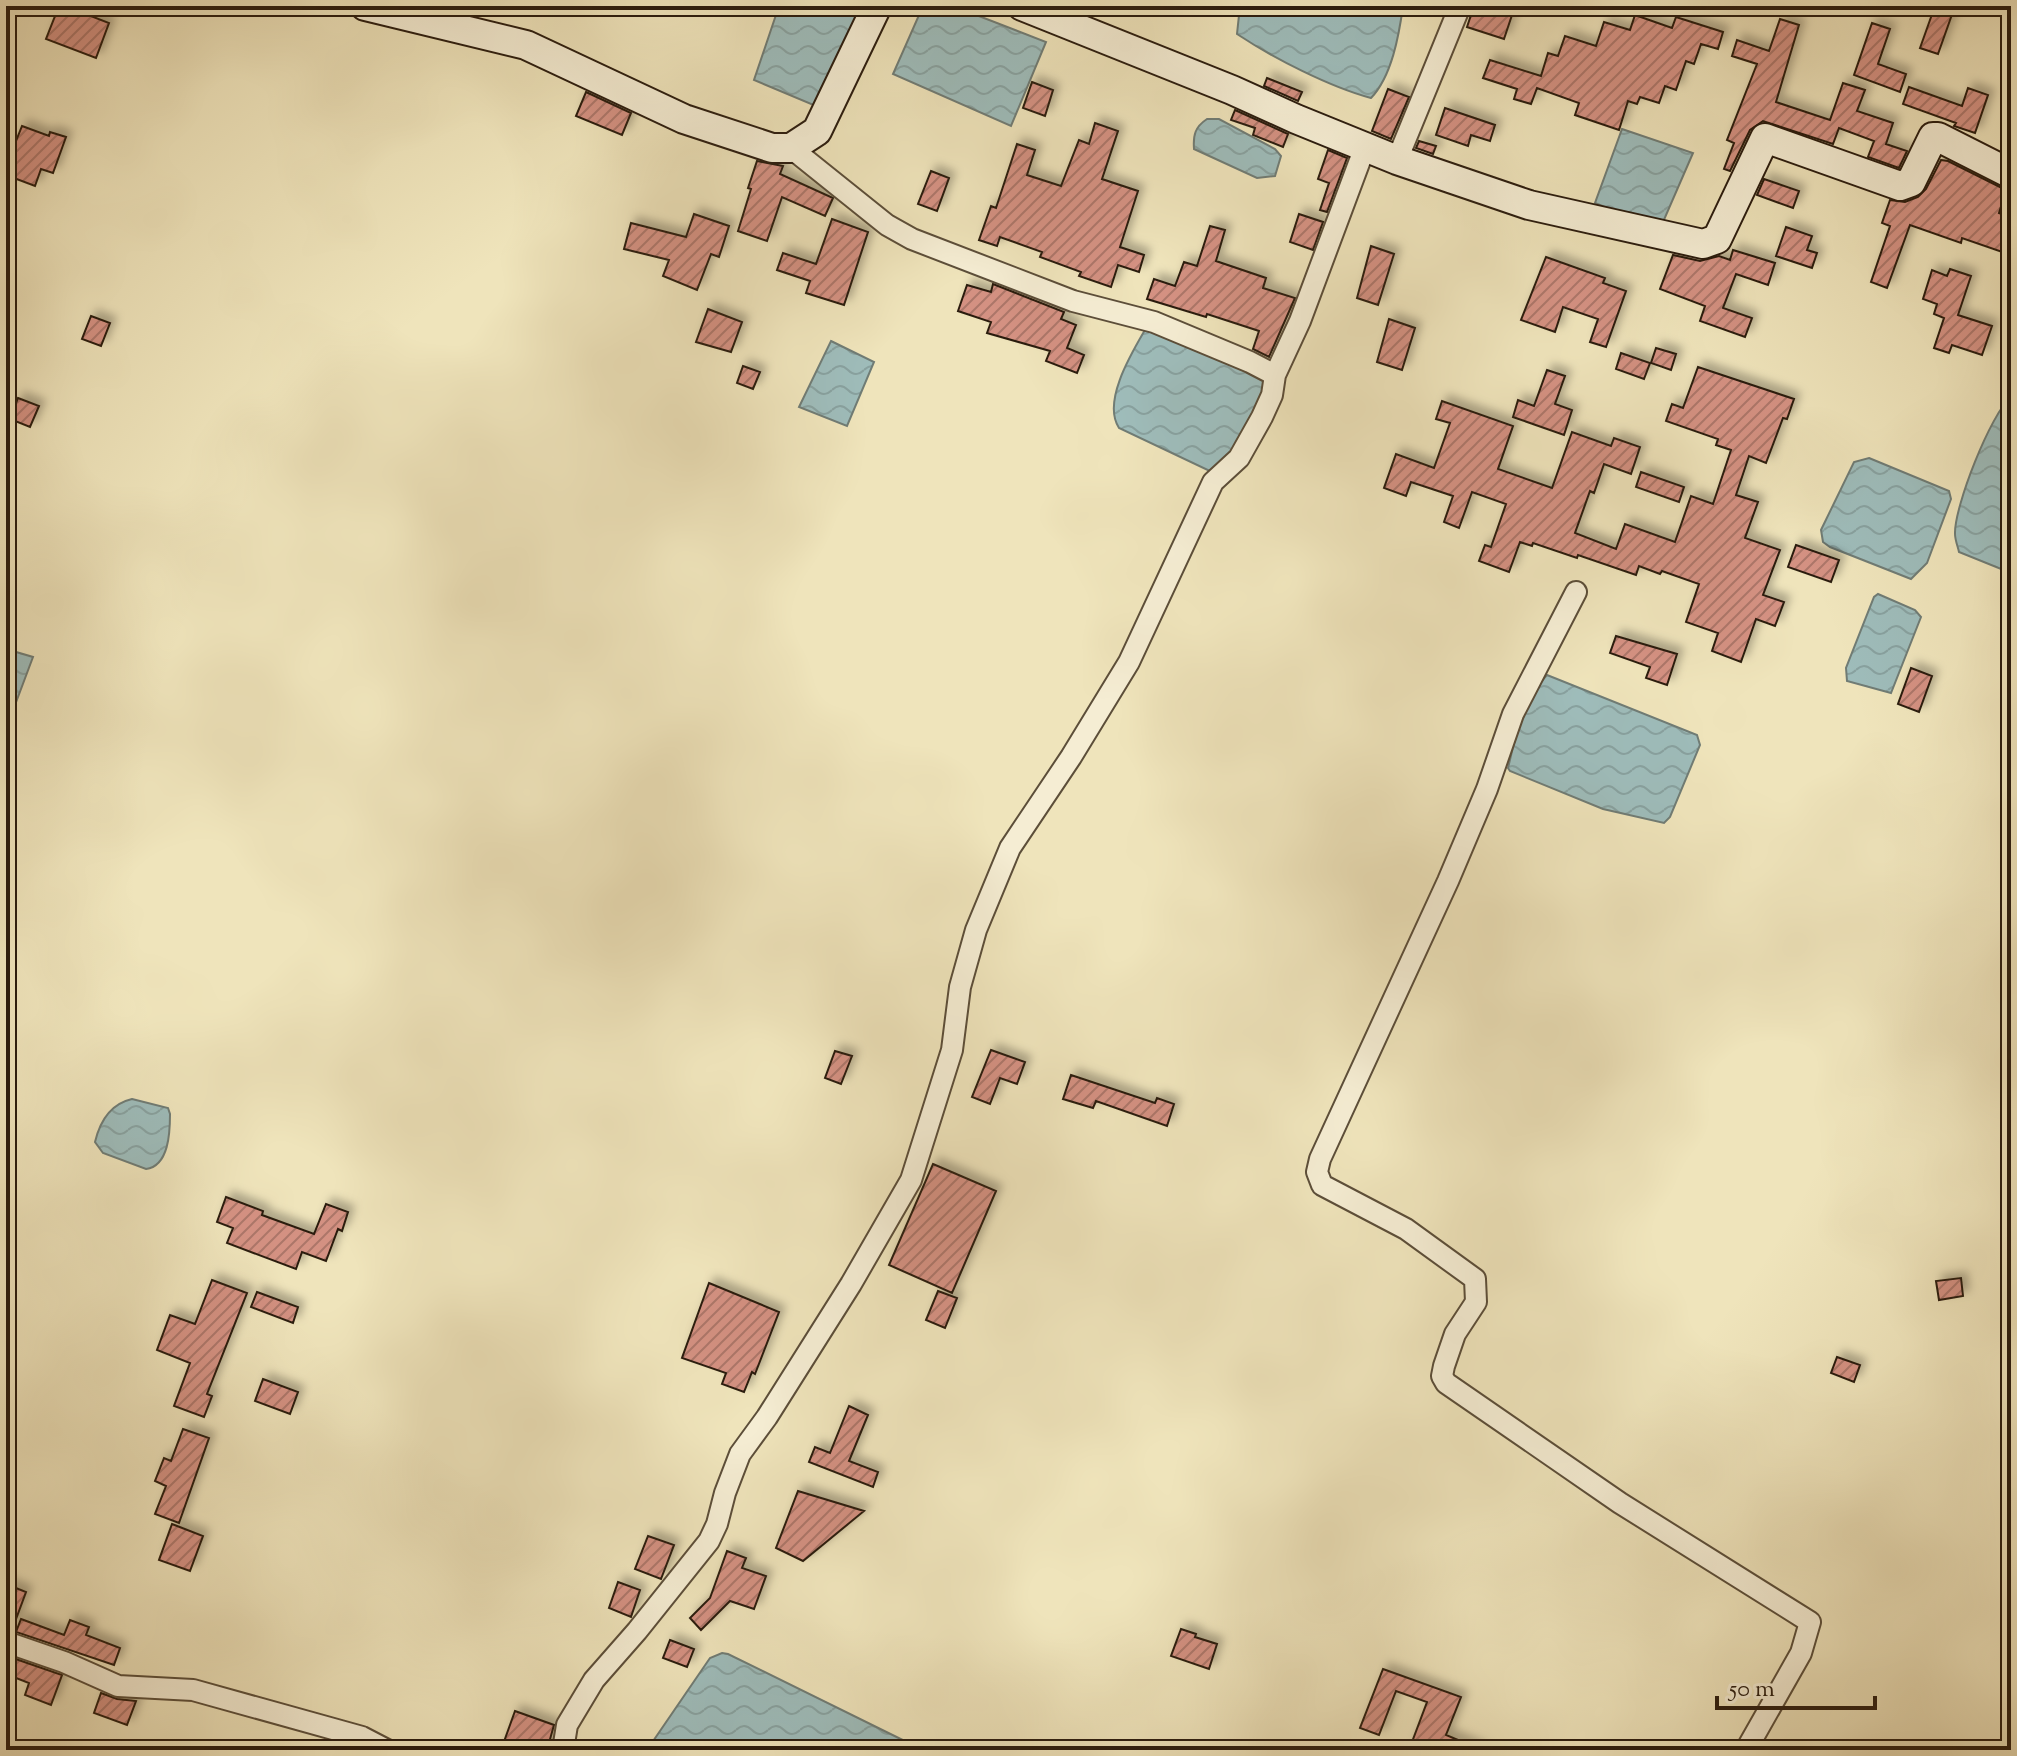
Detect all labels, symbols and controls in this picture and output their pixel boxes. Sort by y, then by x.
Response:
scale bar [1717,1660,1875,1710]
text: 50 m [1727,1673,1775,1707]

